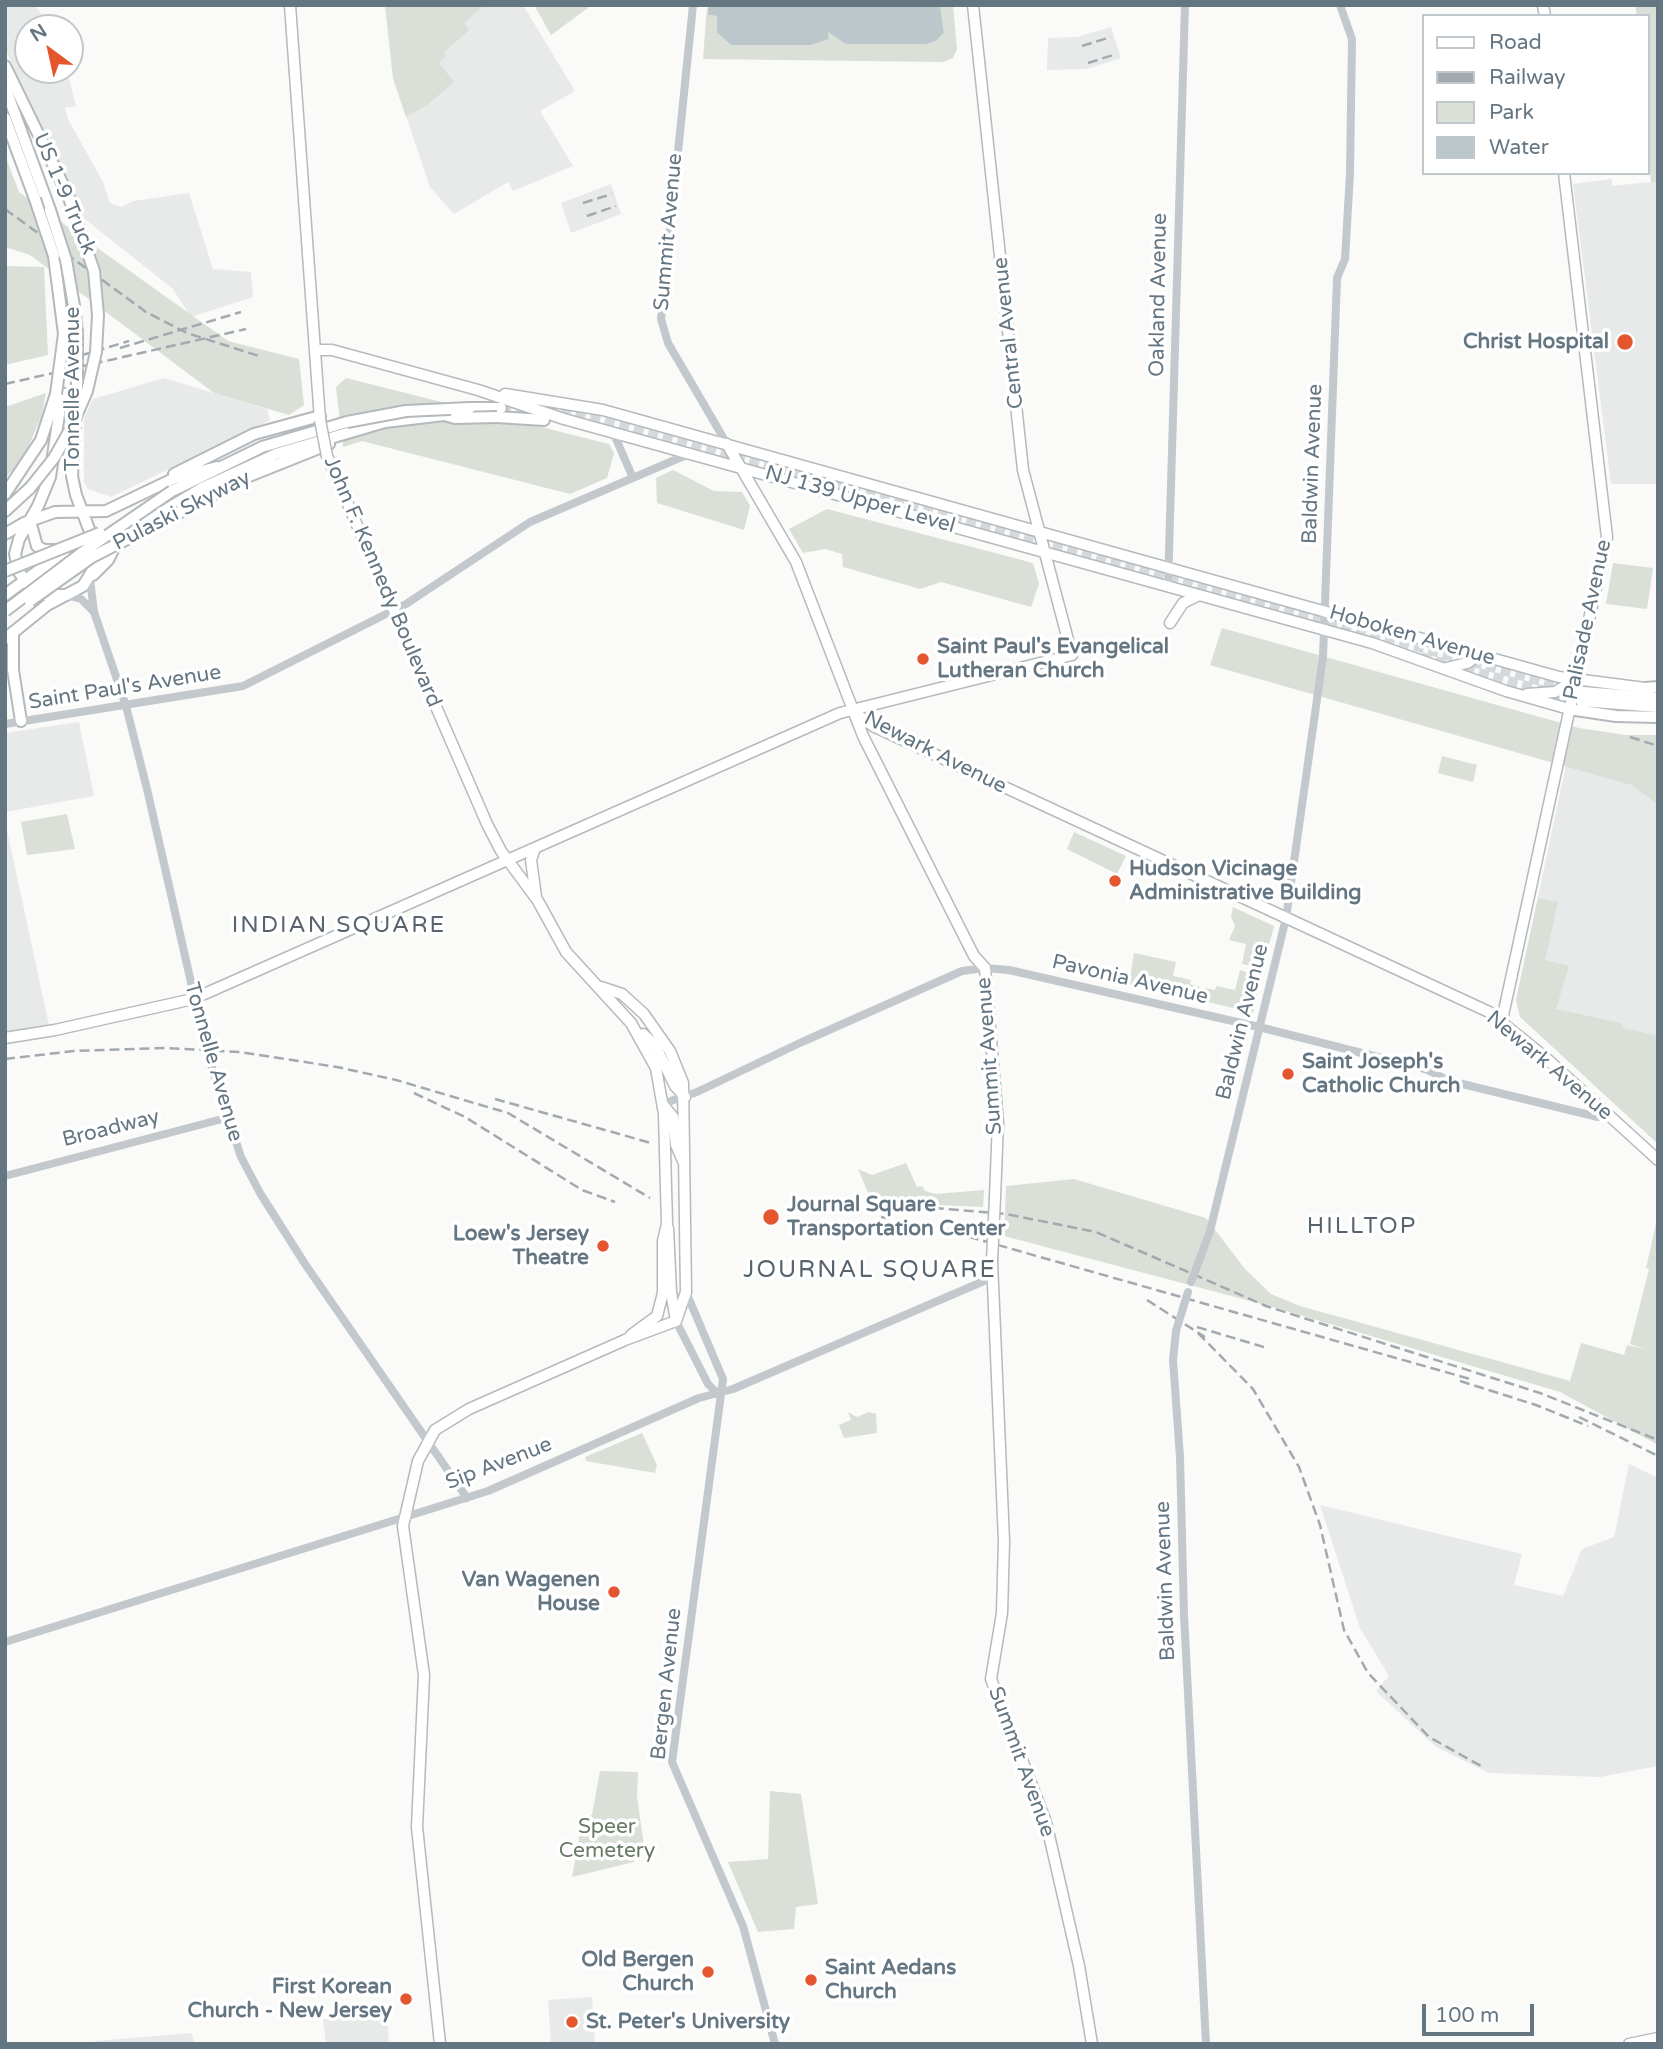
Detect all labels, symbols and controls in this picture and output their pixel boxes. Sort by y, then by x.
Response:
north arrow [14,14,84,84]
legend [1422,14,1649,175]
text: N [26,20,51,46]
text: Road [1489,30,1542,55]
text: Railway [1489,65,1566,90]
text: Park [1489,100,1534,125]
street label: US 1-9 Truck [27,129,101,259]
text: Water [1489,135,1549,160]
street label: Summit Avenue [650,152,688,312]
street label: Oakland Avenue [1145,213,1173,377]
street label: Central Avenue [989,256,1029,410]
street label: Tonnelle Avenue [60,307,86,471]
place label: Christ Hospital [1463,329,1609,355]
marker: Christ Hospital [1615,332,1635,352]
street label: Baldwin Avenue [1298,384,1328,544]
street label: John F. Kennedy Boulevard [318,453,446,711]
street label: NJ 139 Upper Level [762,461,958,539]
street label: Pulaski Skyway [109,466,255,556]
street label: Palisade Avenue [1559,537,1617,703]
street label: Hoboken Avenue [1326,600,1498,672]
place label: Saint Paul's Evangelical Lutheran Church [937,634,1169,684]
marker: Saint Paul's Evangelical Lutheran Church [915,651,931,667]
street label: Saint Paul's Avenue [27,660,223,716]
street label: Newark Avenue [859,706,1011,800]
place label: Hudson Vicinage Administrative Building [1129,856,1362,906]
marker: Hudson Vicinage Administrative Building [1107,873,1123,889]
district label: INDIAN SQUARE [233,912,445,940]
street label: Baldwin Avenue [1211,941,1275,1103]
street label: Pavonia Avenue [1050,950,1210,1010]
street label: Summit Avenue [972,976,1008,1136]
street label: Tonnelle Avenue [178,979,248,1145]
street label: Newark Avenue [1481,1006,1617,1126]
place label: Saint Joseph's Catholic Church [1302,1049,1461,1099]
marker: Saint Joseph's Catholic Church [1280,1066,1296,1082]
street label: Broadway [60,1105,162,1153]
place label: Journal Square Transportation Center [787,1192,1006,1242]
marker: Journal Square Transportation Center [761,1207,781,1227]
district label: HILLTOP [1308,1213,1416,1241]
place label: Loew's Jersey Theatre [453,1221,589,1271]
marker: Loew's Jersey Theatre [595,1238,611,1254]
district label: JOURNAL SQUARE [745,1257,995,1285]
street label: Sip Avenue [442,1432,556,1496]
street label: Baldwin Avenue [1151,1501,1181,1661]
place label: Van Wagenen House [462,1567,600,1617]
marker: Van Wagenen House [606,1584,622,1600]
street label: Bergen Avenue [646,1607,688,1761]
street label: Summit Avenue [982,1683,1060,1841]
park label: Speer Cemetery [559,1814,655,1864]
place label: Old Bergen Church [581,1947,694,1997]
place label: Saint Aedans Church [825,1955,956,2005]
marker: Old Bergen Church [700,1964,716,1980]
marker: Saint Aedans Church [803,1972,819,1988]
place label: First Korean Church - New Jersey [187,1974,392,2024]
scale bar [1425,1990,1537,2034]
marker: First Korean Church - New Jersey [398,1991,414,2007]
text: 100 m [1435,2003,1499,2028]
place label: St. Peter's University [586,2009,790,2035]
marker: St. Peter's University [564,2014,580,2030]

